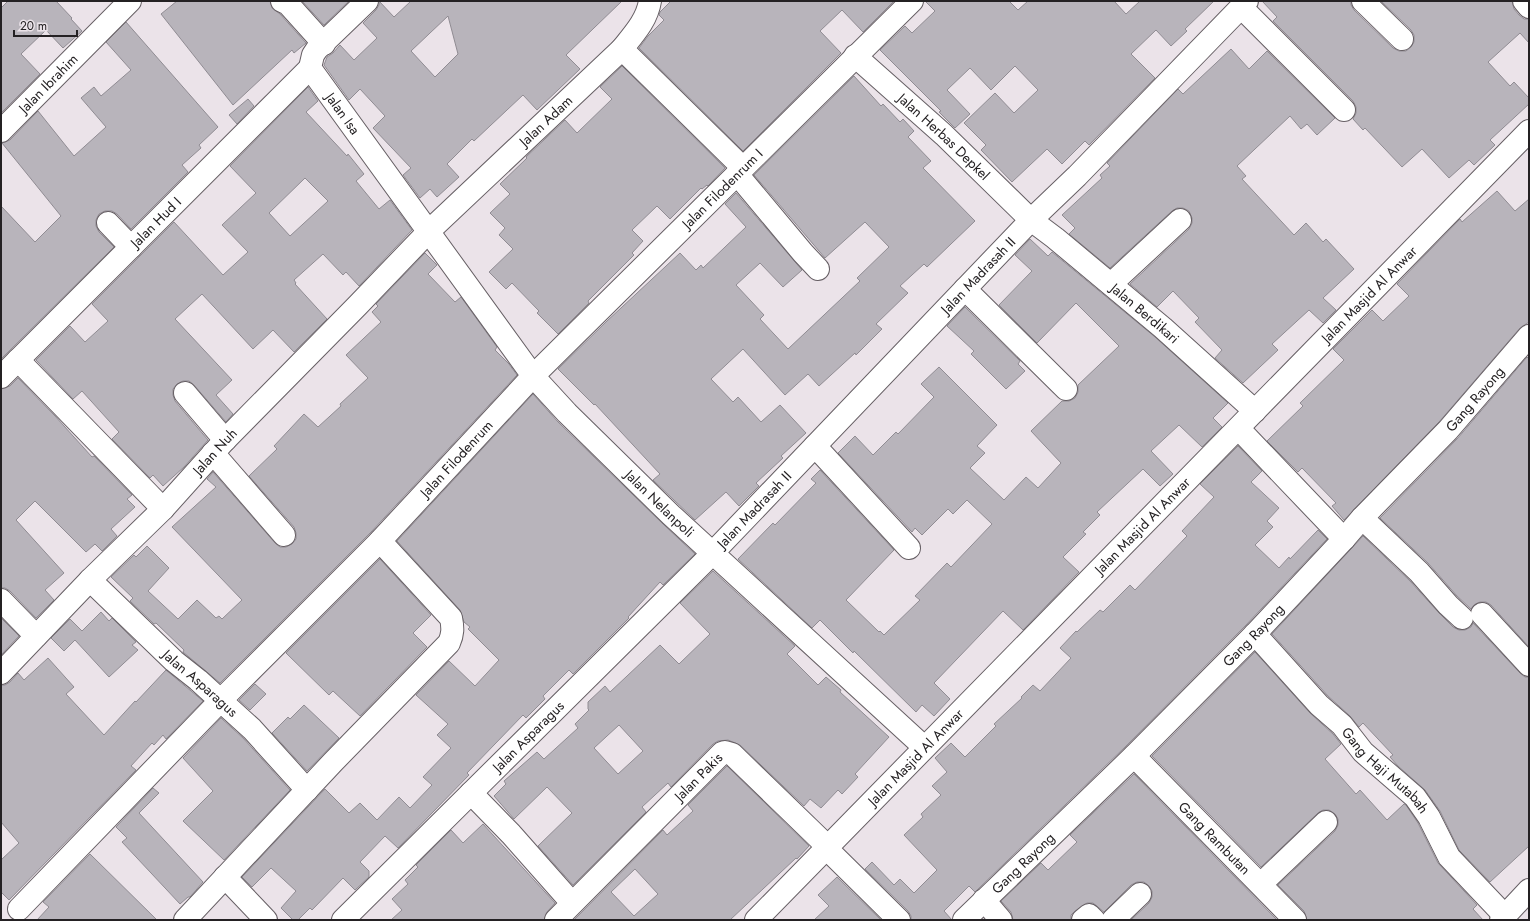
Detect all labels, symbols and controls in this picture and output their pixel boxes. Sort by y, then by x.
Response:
scale bar [14,12,77,38]
text: 20 m [20,17,47,35]
street label: Jalan Ibrahim [13,49,82,119]
street label: Jalan Isa [320,87,365,139]
street label: Jalan Herbas Depkel [892,87,994,185]
street label: Jalan Adam [513,91,577,152]
street label: Jalan Filodenrum I [676,144,767,235]
street label: Jalan Hud I [125,192,186,253]
street label: Jalan Madrasah II [935,232,1020,320]
street label: Jalan Masjid Al Anwar [1315,241,1421,349]
street label: Jalan Berdikari [1105,277,1184,348]
street label: Gang Rayong [1441,362,1509,436]
street label: Jalan Filodenrum [414,415,497,503]
street label: Jalan Nuh [187,424,241,481]
street label: Jalan Nelanpoli [619,464,699,542]
street label: Jalan Madrasah II [711,466,796,554]
street label: Jalan Masjid Al Anwar [1089,472,1195,580]
street label: Gang Rayong [1218,599,1288,671]
street label: Jalan Asparagus [157,644,242,722]
street label: Jalan Asparagus [487,696,569,778]
street label: Jalan Masjid Al Anwar [862,704,968,812]
street label: Gang Haji Mutabah [1337,723,1434,817]
street label: Jalan Pakis [668,748,727,807]
street label: Gang Rambutan [1174,797,1255,879]
street label: Gang Rayong [987,828,1059,898]

